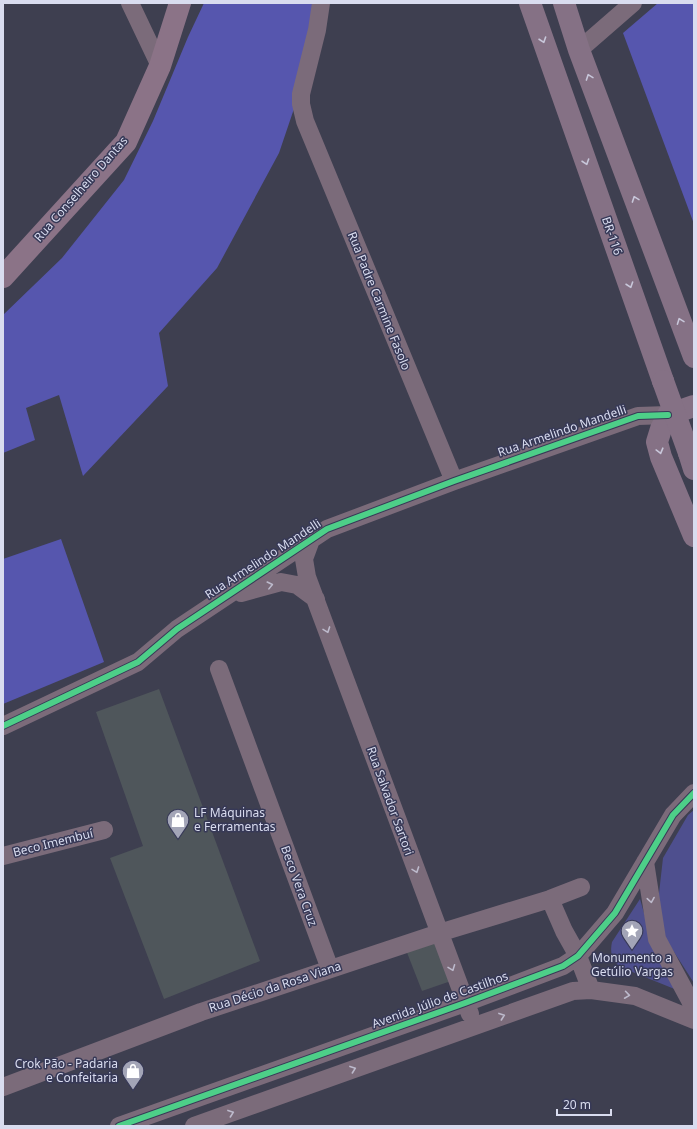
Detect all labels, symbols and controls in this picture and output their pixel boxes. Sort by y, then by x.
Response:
one-way arrow [539,36,547,43]
one-way arrow [586,74,594,81]
street label: Rua Conselheiro Dantas [30,132,131,245]
one-way arrow [582,159,590,166]
one-way arrow [631,196,639,203]
street label: BR-116 [598,214,627,258]
street label: Rua Padre Carmine Fasolo [344,229,415,373]
one-way arrow [625,281,633,288]
one-way arrow [677,317,685,325]
street label: Rua Armelindo Mandelli [495,400,629,461]
one-way arrow [655,448,663,454]
street label: Rua Armelindo Mandelli [201,515,324,603]
one-way arrow [266,581,273,590]
one-way arrow [322,626,331,633]
street label: Rua Salvador Sartori [363,744,418,858]
place label: LF Máquinas e Ferramentas [194,804,276,835]
shop icon: LF Máquinas e Ferramentas [165,807,191,840]
street label: Beco Imembuí [11,824,96,861]
street label: Beco Vera Cruz [277,843,322,929]
one-way arrow [411,866,419,873]
one-way arrow [646,897,655,904]
place icon: Monumento a Getúlio Vargas [619,918,645,951]
place label: Monumento a Getúlio Vargas [591,949,673,980]
street label: Rua Décio da Rosa Viana [206,957,343,1016]
one-way arrow [448,965,456,972]
street label: Avenida Júlio de Castilhos [369,967,511,1032]
one-way arrow [624,990,631,999]
one-way arrow [499,1013,506,1021]
place label: Crok Pão - Padaria e Confeitaria [15,1055,118,1086]
shop icon: Crok Pão - Padaria e Confeitaria [120,1058,146,1091]
one-way arrow [350,1066,357,1074]
scale bar [557,1091,611,1117]
text: 20 m [563,1096,591,1113]
one-way arrow [227,1109,234,1118]

